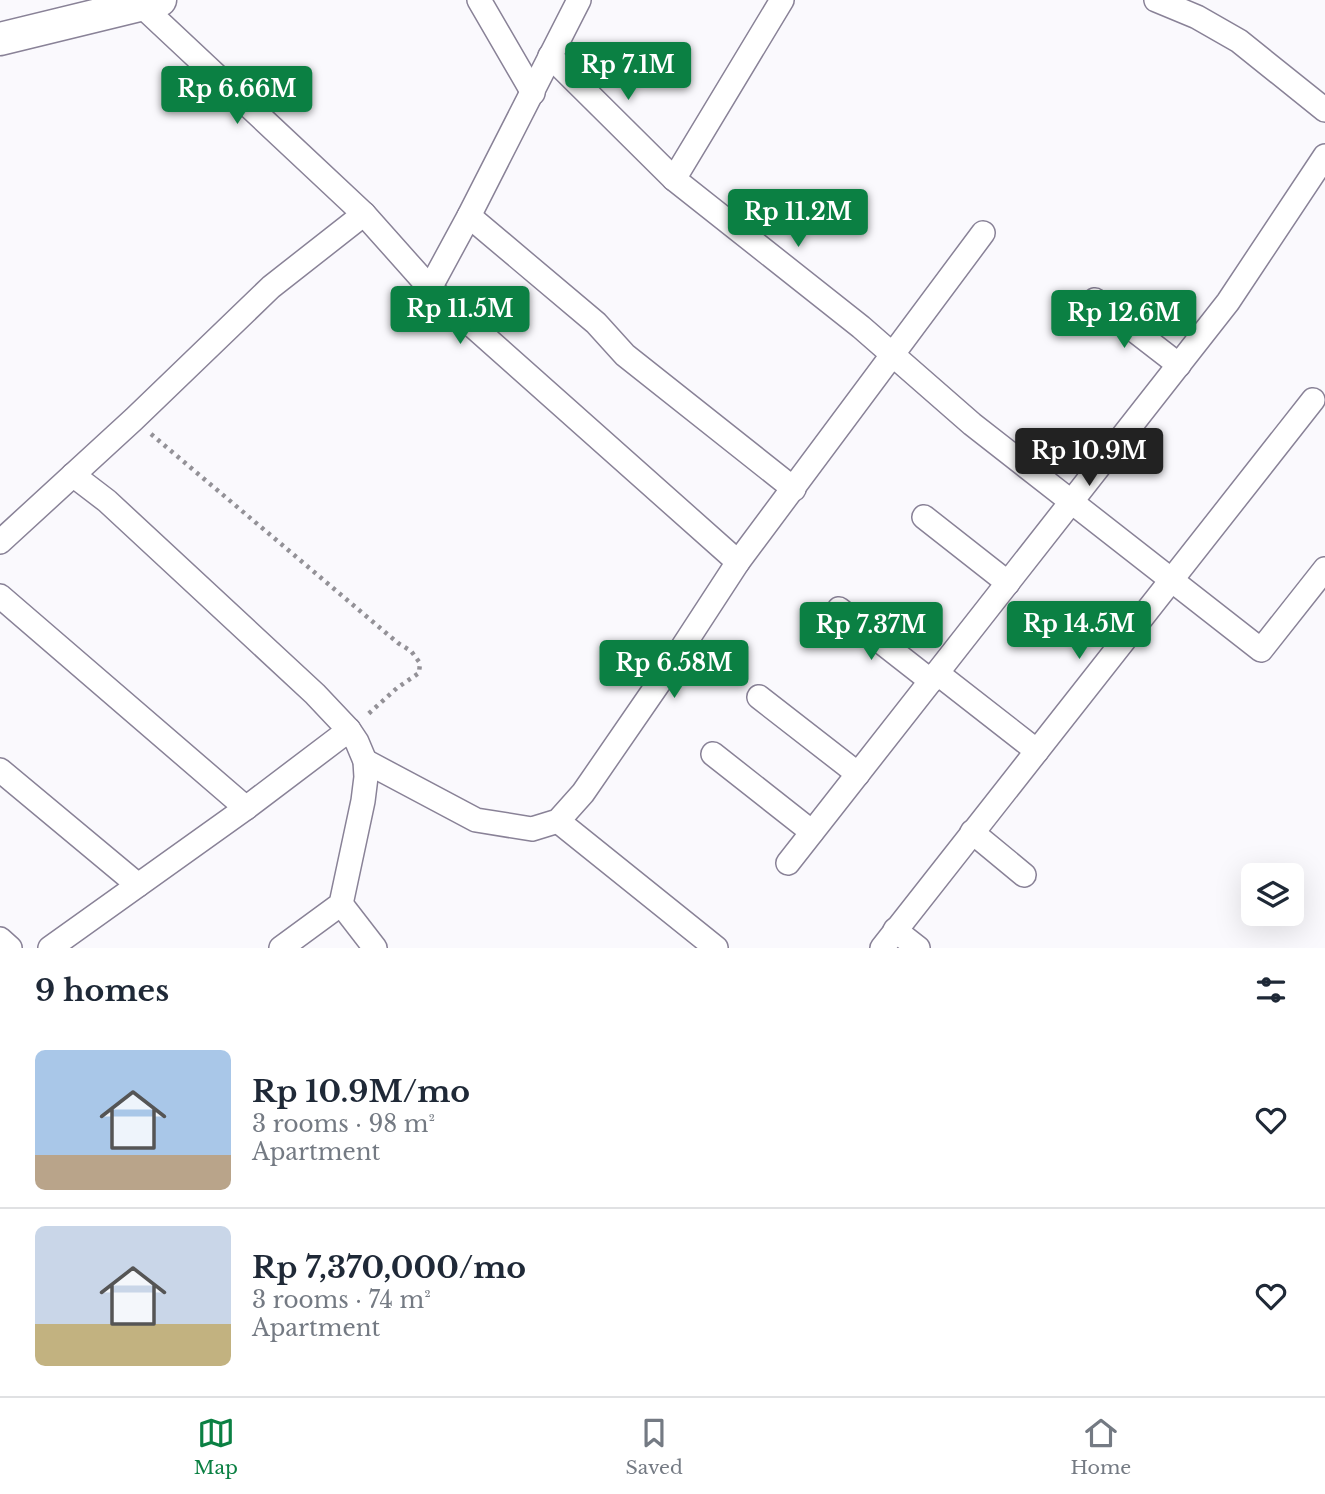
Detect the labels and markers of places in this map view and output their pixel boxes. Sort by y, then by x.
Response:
pin: Rp 7.1M [563,42,693,102]
pin: Rp 6.66M [165,66,309,126]
pin: Rp 11.2M [726,190,870,249]
pin: Rp 11.5M [388,286,532,346]
pin: Rp 12.6M [1052,290,1196,350]
pin: Rp 10.9M [1017,428,1161,488]
pin: Rp 7.37M [799,602,943,662]
pin: Rp 14.5M [1007,602,1151,661]
pin: Rp 6.58M [602,640,746,700]

